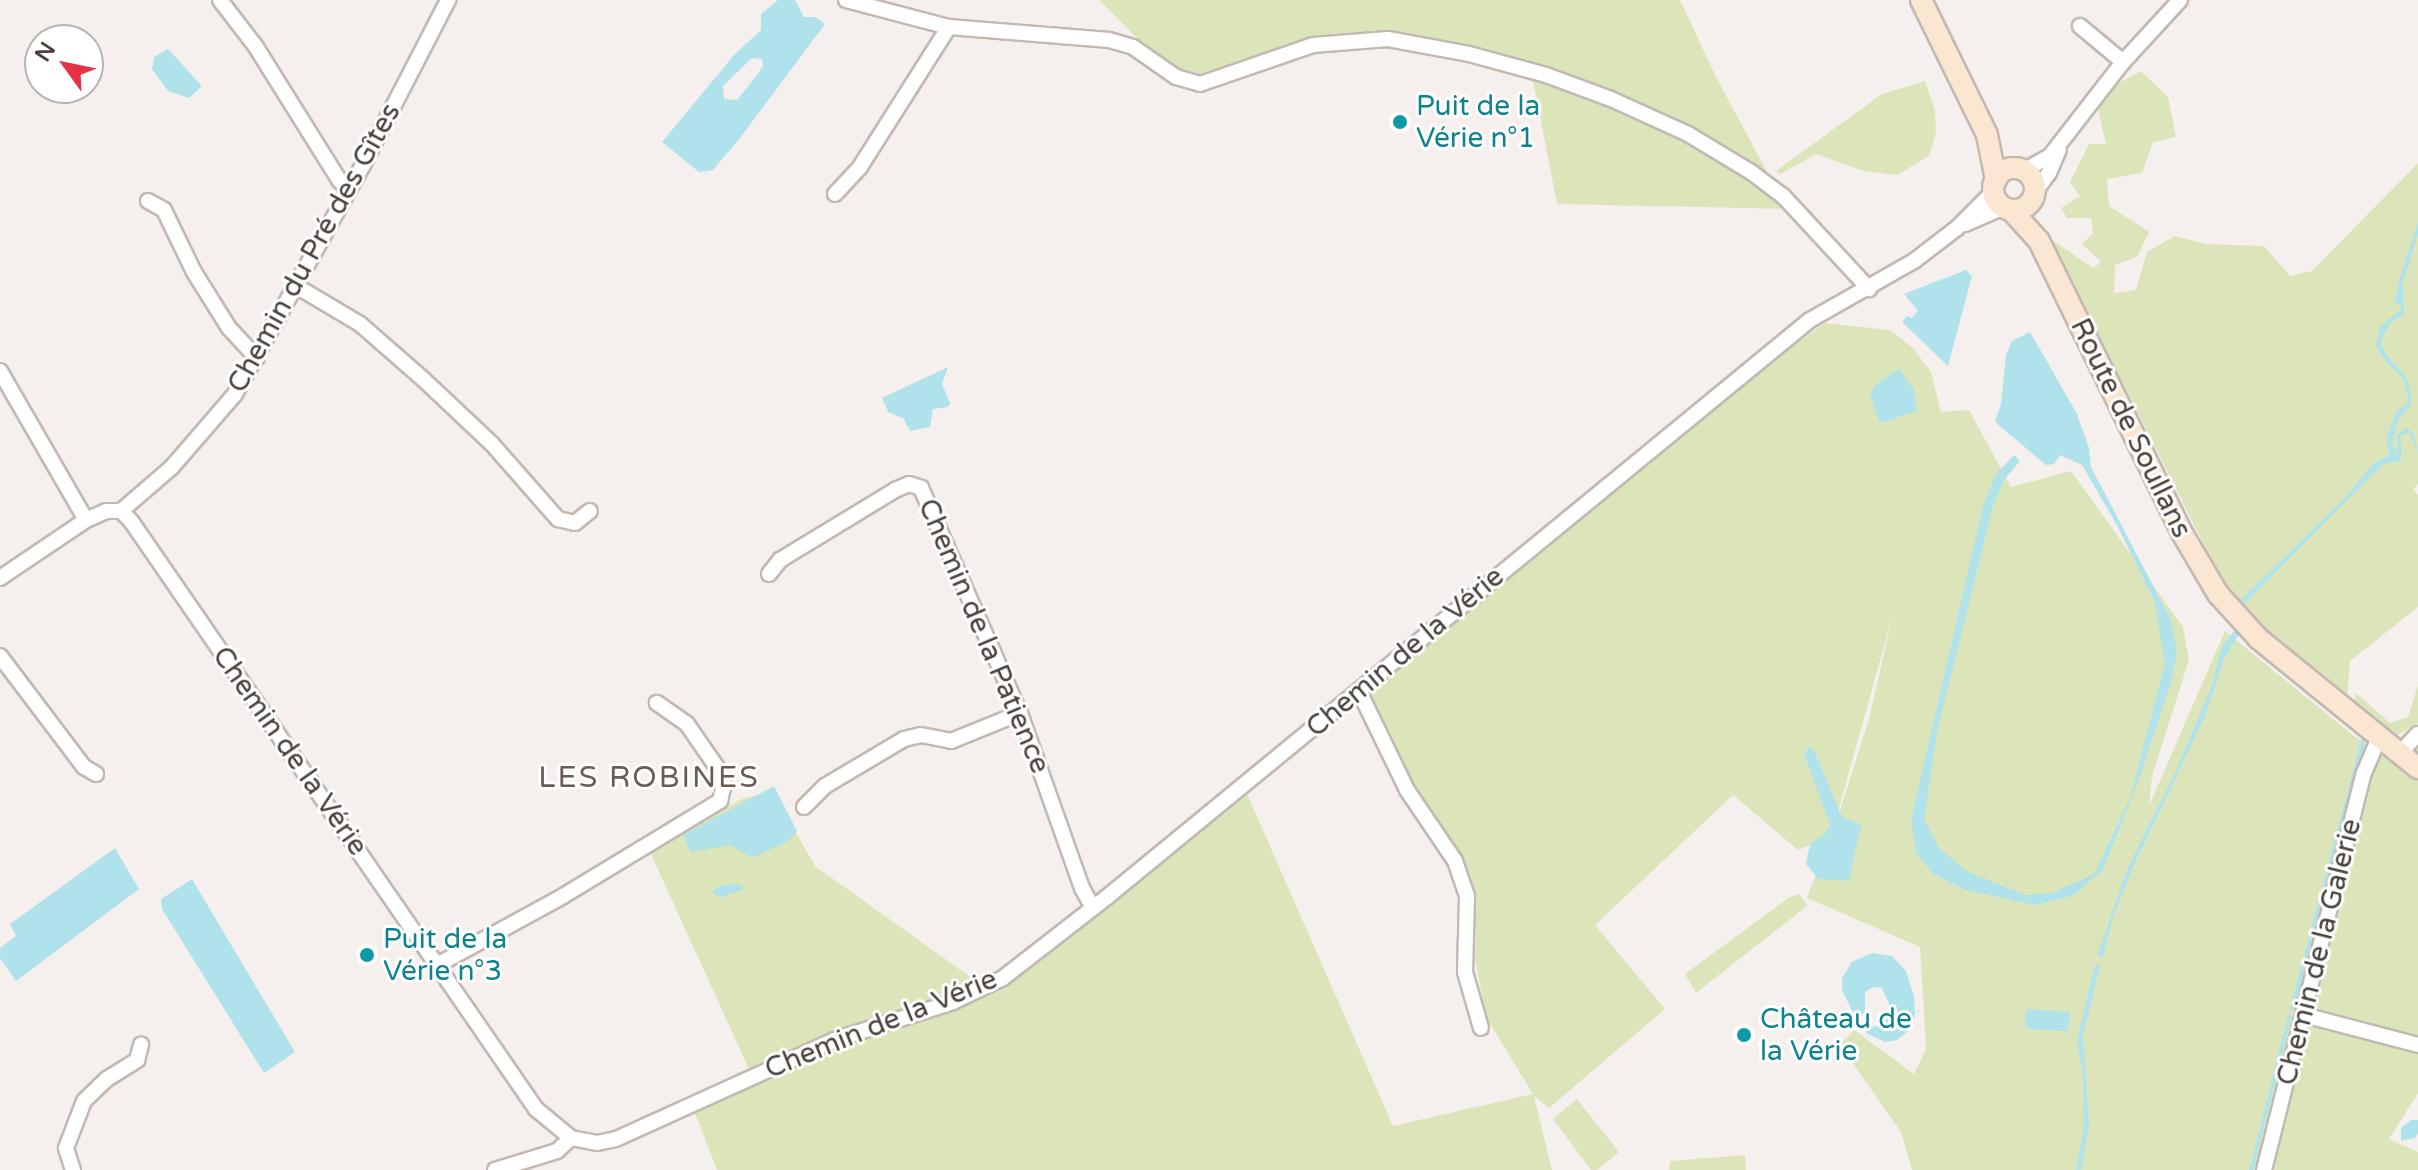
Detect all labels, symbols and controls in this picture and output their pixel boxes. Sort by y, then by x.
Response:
north arrow [24,24,104,104]
text: N [30,38,61,67]
place label: Puit de la Vérie n°1 [1416,89,1540,155]
street label: Chemin du Pré des Gîtes [220,97,408,399]
marker: Puit de la Vérie n°1 [1391,113,1409,131]
street label: Route de Soullans [2063,313,2199,543]
street label: Chemin de la Patience [911,494,1057,778]
street label: Chemin de la Vérie [1299,560,1511,744]
street label: Chemin de la Vérie [205,640,375,862]
district label: LES ROBINES [538,760,760,796]
street label: Chemin de la Galerie [2270,815,2368,1089]
place label: Puit de la Vérie n°3 [383,922,507,988]
marker: Puit de la Vérie n°3 [358,946,376,964]
street label: Chemin de la Vérie [760,962,1002,1086]
place label: Château de la Vérie [1760,1002,1912,1068]
marker: Château de la Vérie [1735,1026,1753,1044]

